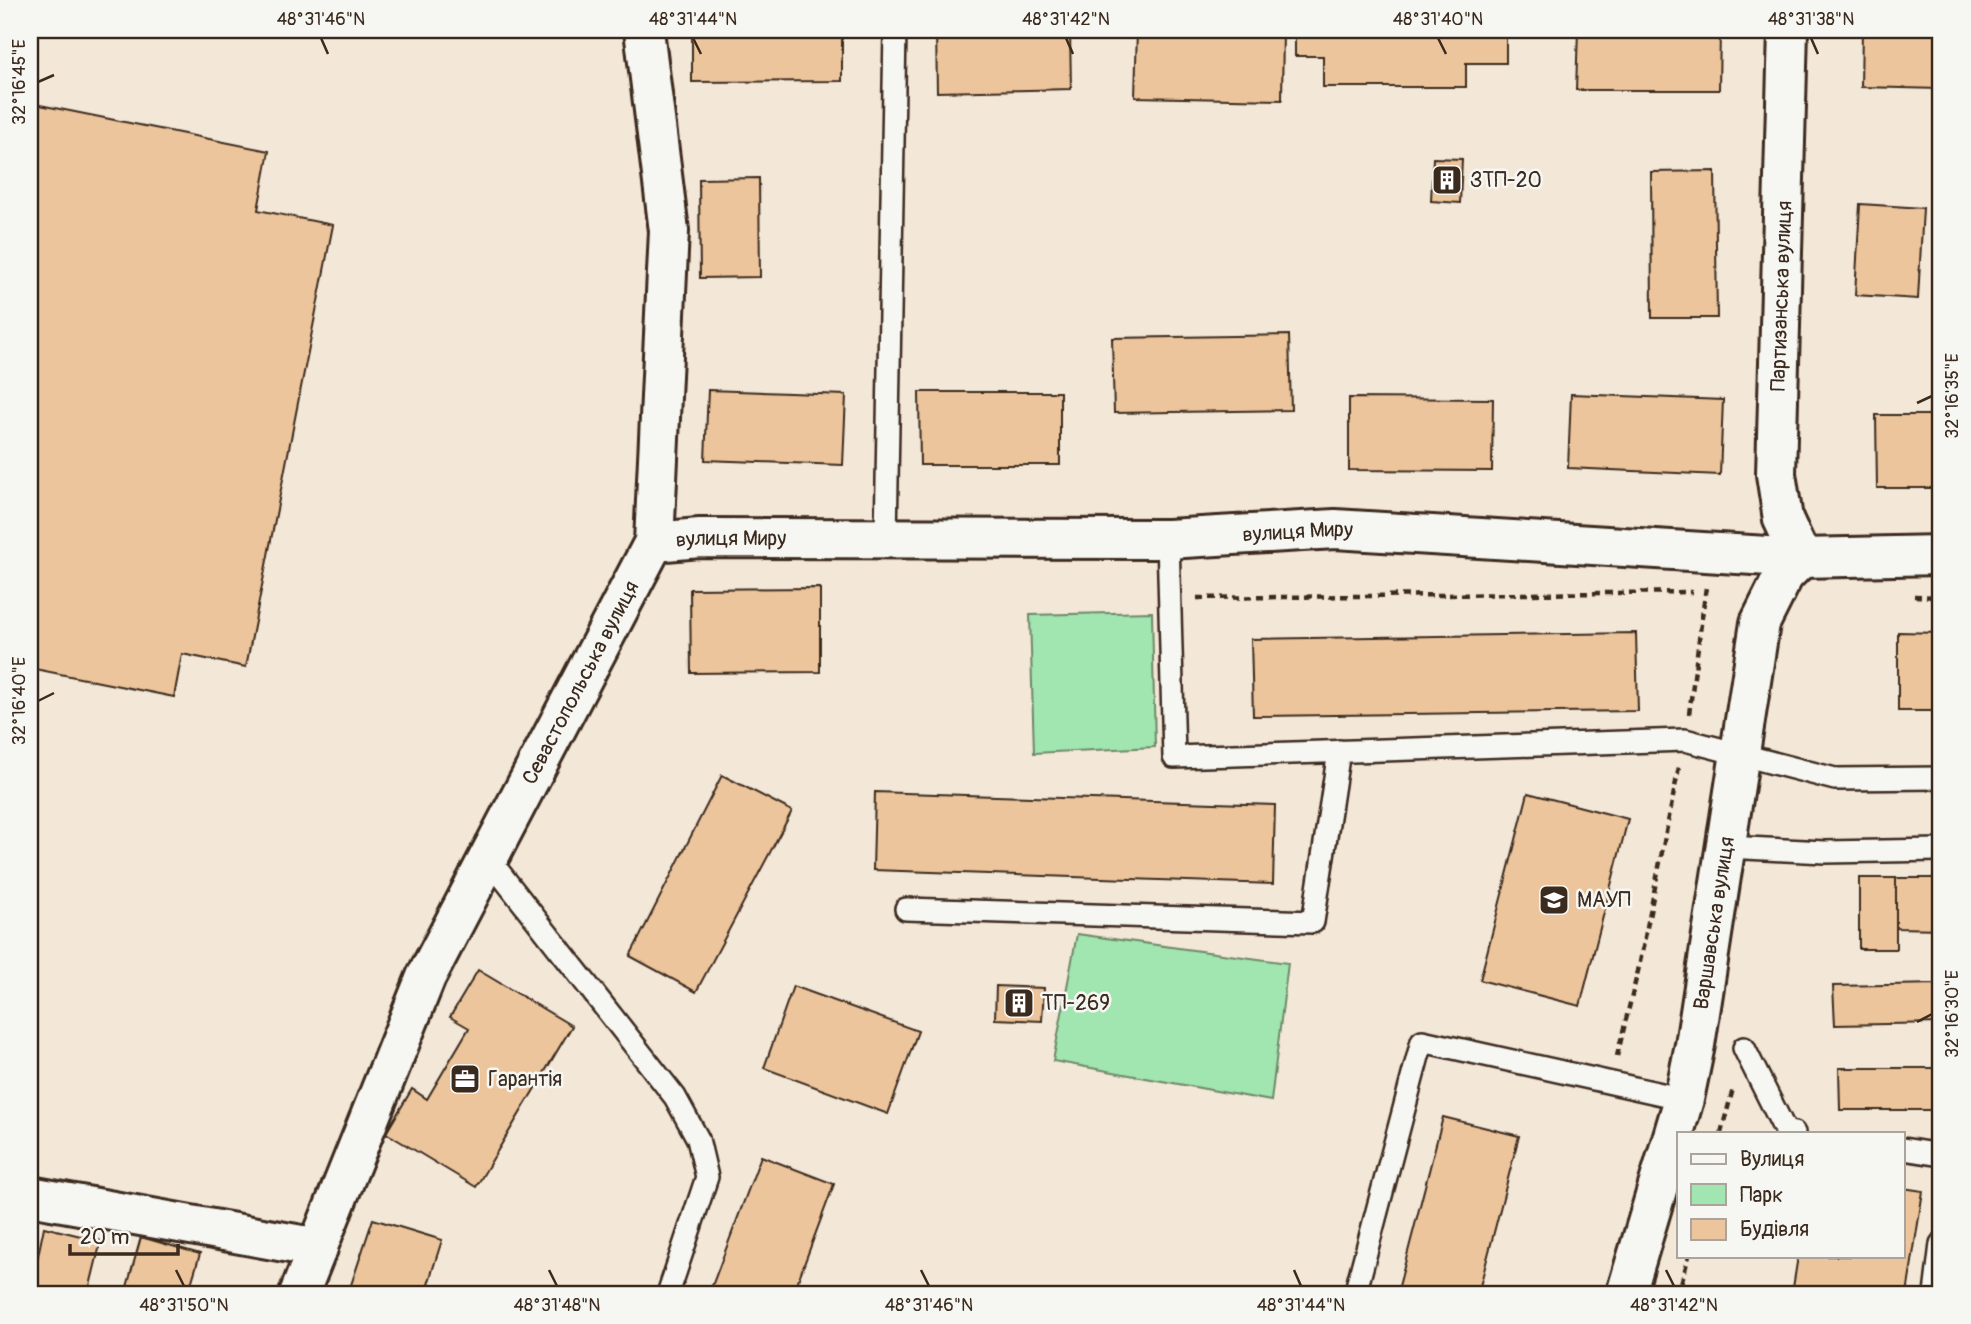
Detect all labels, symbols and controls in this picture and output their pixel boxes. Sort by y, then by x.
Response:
text: 48°31'46"N [277,8,365,31]
text: 48°31'44"N [649,8,737,31]
text: 48°31'42"N [1022,8,1110,31]
text: 48°31'40"N [1393,8,1483,31]
text: 48°31'38"N [1768,8,1854,31]
text: 32°16'45"E [8,39,31,125]
building icon: ЗТП-20 [1430,163,1464,197]
place label: ЗТП-20 [1470,167,1542,194]
street label: Партизанська вулиця [1765,200,1798,392]
text: 32°16'35"E [1941,353,1964,439]
street label: вулиця Миру [1242,516,1354,549]
street label: вулиця Миру [674,525,786,554]
street label: Севастопольська вулиця [516,576,645,789]
text: 32°16'40"E [8,657,31,745]
street label: Варшавська вулиця [1688,835,1741,1012]
school or university icon: МАУП [1537,883,1571,917]
place label: МАУП [1577,887,1631,914]
text: 32°16'30"E [1941,970,1964,1058]
building icon: ТП-269 [1002,986,1036,1020]
place label: ТП-269 [1042,990,1110,1017]
office icon: Гарантія [448,1062,482,1096]
place label: Гарантія [488,1066,562,1093]
legend [1677,1132,1904,1258]
text: Вулиця [1740,1146,1804,1173]
text: Парк [1740,1182,1783,1209]
scale bar [70,1212,178,1256]
text: Будівля [1740,1216,1809,1243]
text: 20 m [80,1224,129,1251]
text: 48°31'50"N [139,1294,229,1317]
text: 48°31'48"N [513,1294,601,1317]
text: 48°31'46"N [885,1294,973,1317]
text: 48°31'44"N [1257,1294,1345,1317]
text: 48°31'42"N [1630,1294,1718,1317]

